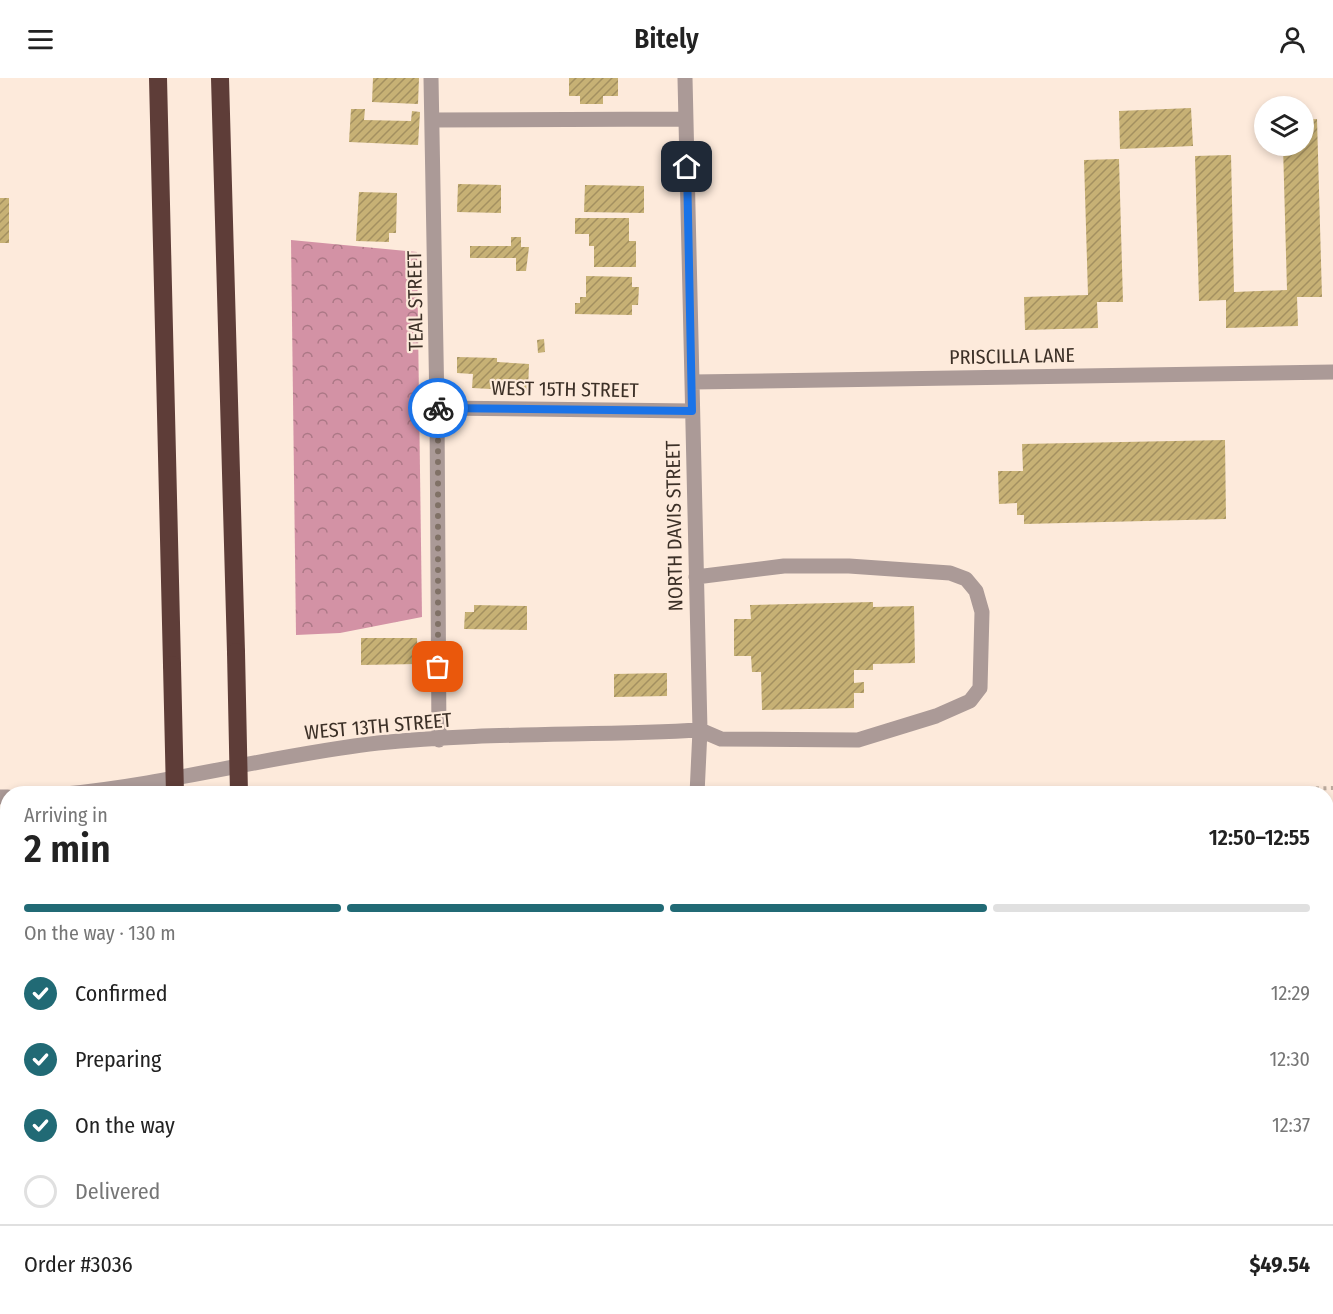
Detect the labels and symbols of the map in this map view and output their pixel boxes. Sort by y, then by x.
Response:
pin [661,141,712,192]
street label: TEAL STREET [402,250,428,351]
street label: PRISCILLA LANE [949,343,1075,369]
street label: WEST 15TH STREET [491,376,640,402]
courier [408,378,468,438]
street label: NORTH DAVIS STREET [660,440,687,612]
pin [412,641,463,692]
street label: WEST 13TH STREET [303,708,453,744]

